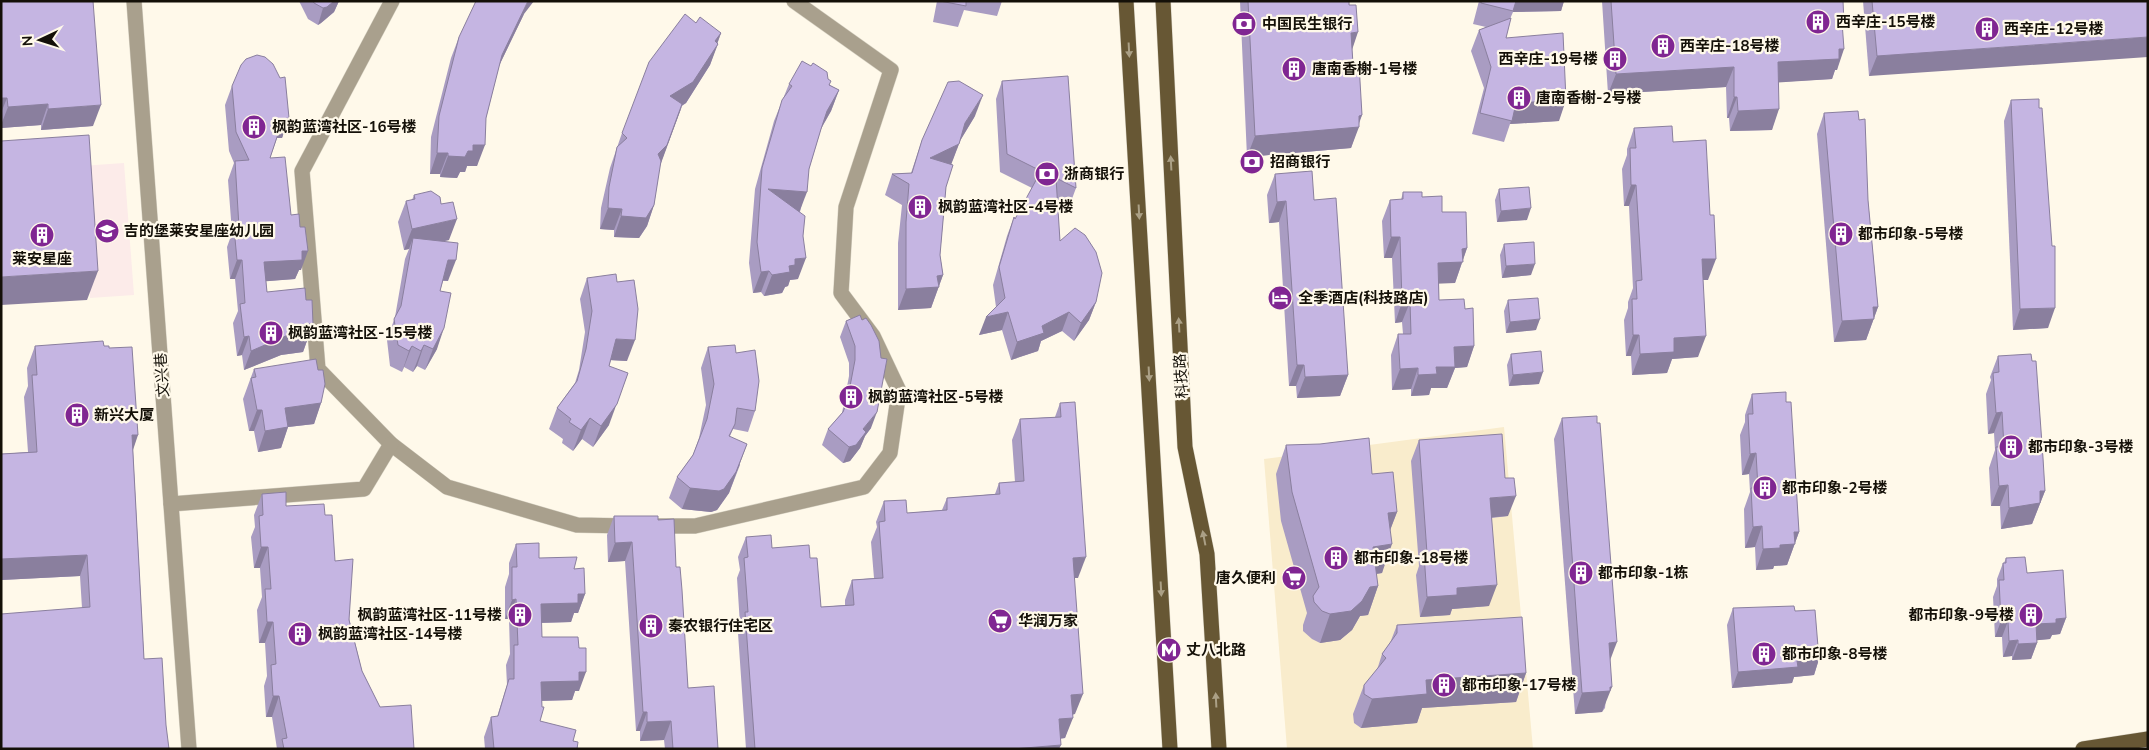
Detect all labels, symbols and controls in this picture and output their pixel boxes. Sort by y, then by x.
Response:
building icon: 西辛庄-15号楼 [1805,9,1831,35]
bank icon: 中国民生银行 [1231,11,1257,37]
place label: 西辛庄-15号楼 [1836,12,1936,32]
place label: 中国民生银行 [1262,14,1352,34]
north arrow [15,15,65,65]
building icon: 西辛庄-12号楼 [1974,16,2000,42]
place label: 西辛庄-12号楼 [2004,19,2104,39]
building icon: 西辛庄-18号楼 [1650,33,1676,59]
text: N [18,35,37,47]
place label: 西辛庄-18号楼 [1680,36,1780,56]
one-way arrow [1126,42,1134,58]
building icon: 西辛庄-19号楼 [1602,46,1628,72]
place label: 西辛庄-19号楼 [1498,49,1598,69]
building icon: 唐南香榭-1号楼 [1281,56,1307,82]
place label: 唐南香榭-1号楼 [1312,59,1418,79]
building icon: 唐南香榭-2号楼 [1506,85,1532,111]
place label: 唐南香榭-2号楼 [1536,88,1642,108]
building icon: 枫韵蓝湾社区-16号楼 [241,114,267,140]
place label: 枫韵蓝湾社区-16号楼 [272,117,417,137]
bank icon: 招商银行 [1239,149,1265,175]
place label: 招商银行 [1270,152,1330,172]
one-way arrow [1166,155,1174,171]
bank icon: 浙商银行 [1034,161,1060,187]
place label: 浙商银行 [1064,164,1124,184]
building icon: 枫韵蓝湾社区-4号楼 [907,194,933,220]
place label: 枫韵蓝湾社区-4号楼 [938,197,1074,217]
one-way arrow [1136,204,1144,220]
school or university icon: 吉的堡莱安星座幼儿园 [94,218,120,244]
place label: 吉的堡莱安星座幼儿园 [124,221,274,241]
building icon: 都市印象-5号楼 [1828,221,1854,247]
building icon: 莱安星座 [29,222,55,248]
place label: 都市印象-5号楼 [1858,224,1964,244]
place label: 莱安星座 [12,249,72,269]
hotel icon: 全季酒店(科技路店) [1267,285,1293,311]
place label: 全季酒店(科技路店) [1298,288,1429,308]
one-way arrow [1174,317,1182,333]
building icon: 枫韵蓝湾社区-15号楼 [258,320,284,346]
place label: 枫韵蓝湾社区-15号楼 [288,323,433,343]
street label: 文兴巷 [150,352,174,398]
street label: 科技路 [1170,353,1192,399]
one-way arrow [1145,367,1153,383]
building icon: 枫韵蓝湾社区-5号楼 [838,384,864,410]
place label: 枫韵蓝湾社区-5号楼 [868,387,1004,407]
building icon: 新兴大厦 [64,402,90,428]
place label: 新兴大厦 [94,405,154,425]
building icon: 都市印象-3号楼 [1998,434,2024,460]
place label: 都市印象-3号楼 [2028,437,2134,457]
building icon: 都市印象-2号楼 [1752,475,1778,501]
place label: 都市印象-2号楼 [1782,478,1888,498]
one-way arrow [1200,531,1208,546]
building icon: 都市印象-18号楼 [1323,545,1349,571]
place label: 都市印象-18号楼 [1354,548,1469,568]
building icon: 都市印象-1栋 [1568,560,1594,586]
place label: 都市印象-1栋 [1598,563,1689,583]
supermarket icon: 唐久便利 [1281,565,1307,591]
place label: 唐久便利 [1216,568,1276,588]
one-way arrow [1157,581,1165,597]
building icon: 枫韵蓝湾社区-11号楼 [507,602,533,628]
building icon: 都市印象-9号楼 [2018,602,2044,628]
place label: 枫韵蓝湾社区-11号楼 [357,605,502,625]
place label: 都市印象-9号楼 [1908,605,2014,625]
supermarket icon: 华润万家 [987,608,1013,634]
place label: 华润万家 [1018,611,1078,631]
building icon: 秦农银行住宅区 [638,613,664,639]
place label: 秦农银行住宅区 [668,616,773,636]
building icon: 枫韵蓝湾社区-14号楼 [287,621,313,647]
place label: 枫韵蓝湾社区-14号楼 [318,624,463,644]
metro station icon: 丈八北路 [1156,637,1182,663]
place label: 丈八北路 [1186,640,1246,660]
building icon: 都市印象-8号楼 [1751,641,1777,667]
place label: 都市印象-8号楼 [1782,644,1888,664]
building icon: 都市印象-17号楼 [1431,672,1457,698]
place label: 都市印象-17号楼 [1462,675,1577,695]
one-way arrow [1211,692,1219,708]

